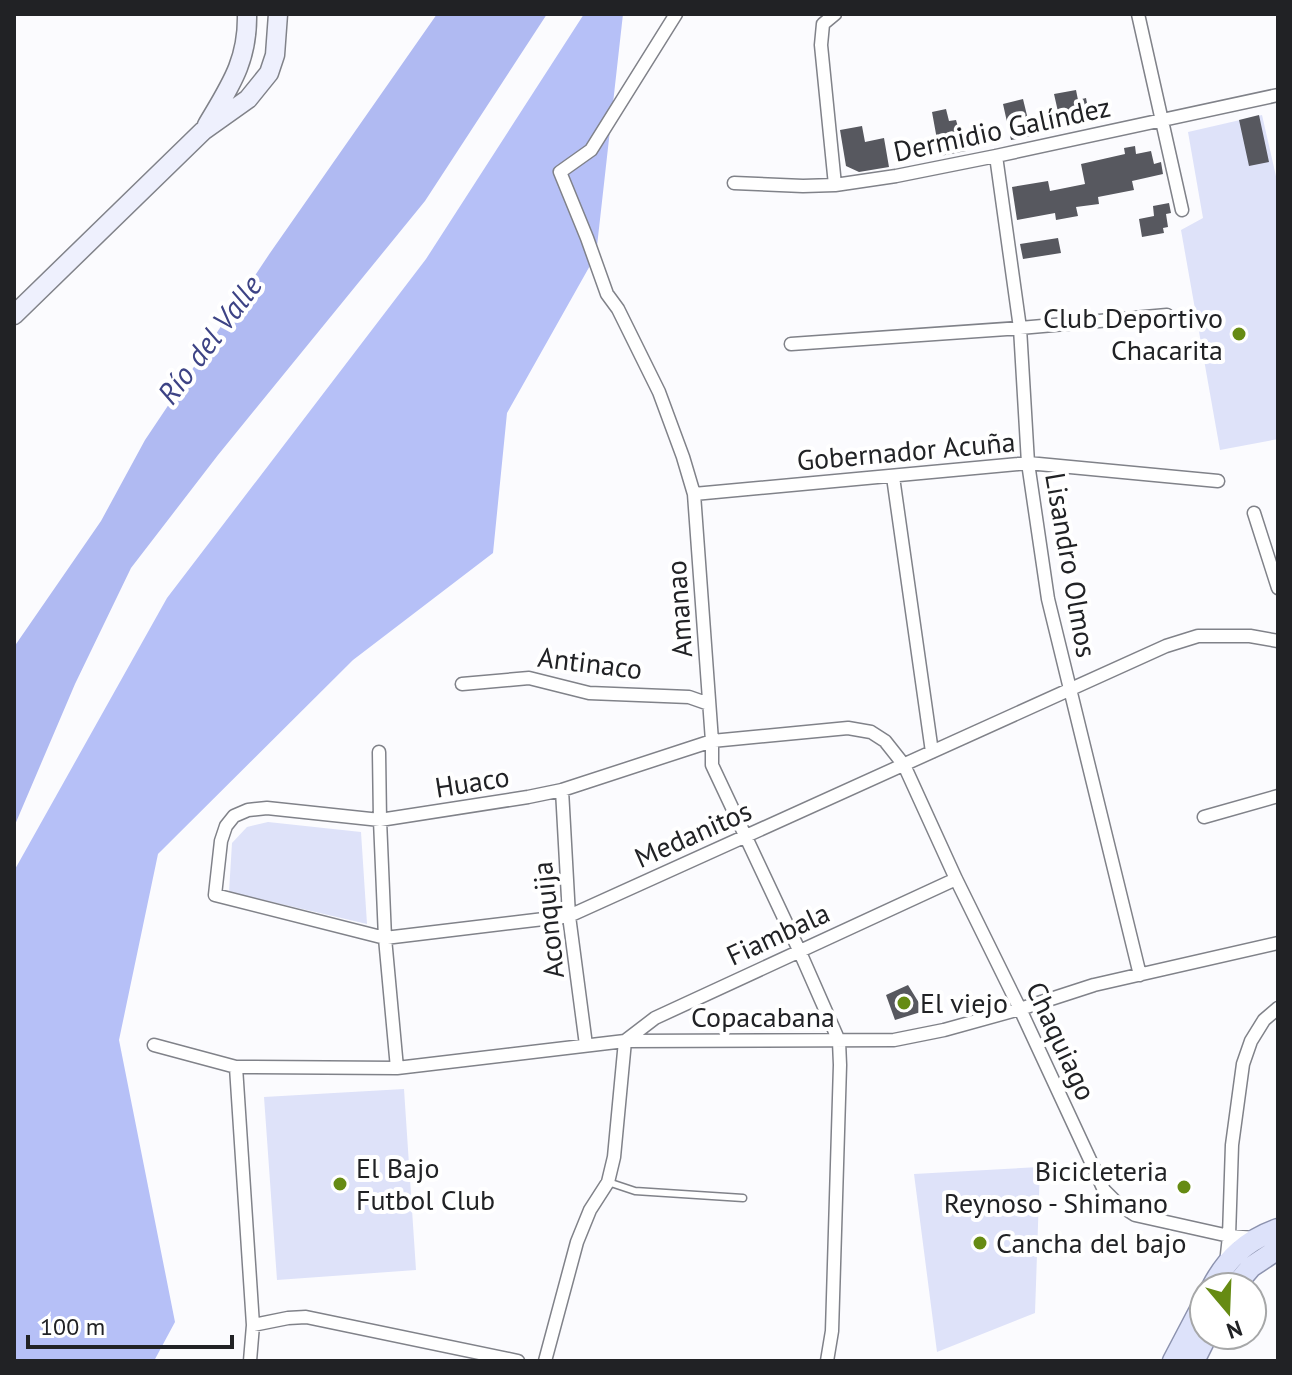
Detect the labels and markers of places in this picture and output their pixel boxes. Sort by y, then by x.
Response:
place label: Club Deportivo Chacarita [1043,299,1223,368]
marker: Club Deportivo Chacarita [1230,325,1248,343]
place label: El viejo [920,984,1008,1021]
marker: El viejo [895,994,913,1012]
place label: El Bajo Futbol Club [356,1149,495,1218]
place label: Bicicleteria Reynoso - Shimano [944,1152,1168,1221]
marker: El Bajo Futbol Club [331,1175,349,1193]
marker: Bicicleteria Reynoso - Shimano [1175,1178,1193,1196]
place label: Cancha del bajo [996,1224,1186,1261]
marker: Cancha del bajo [971,1234,989,1252]

